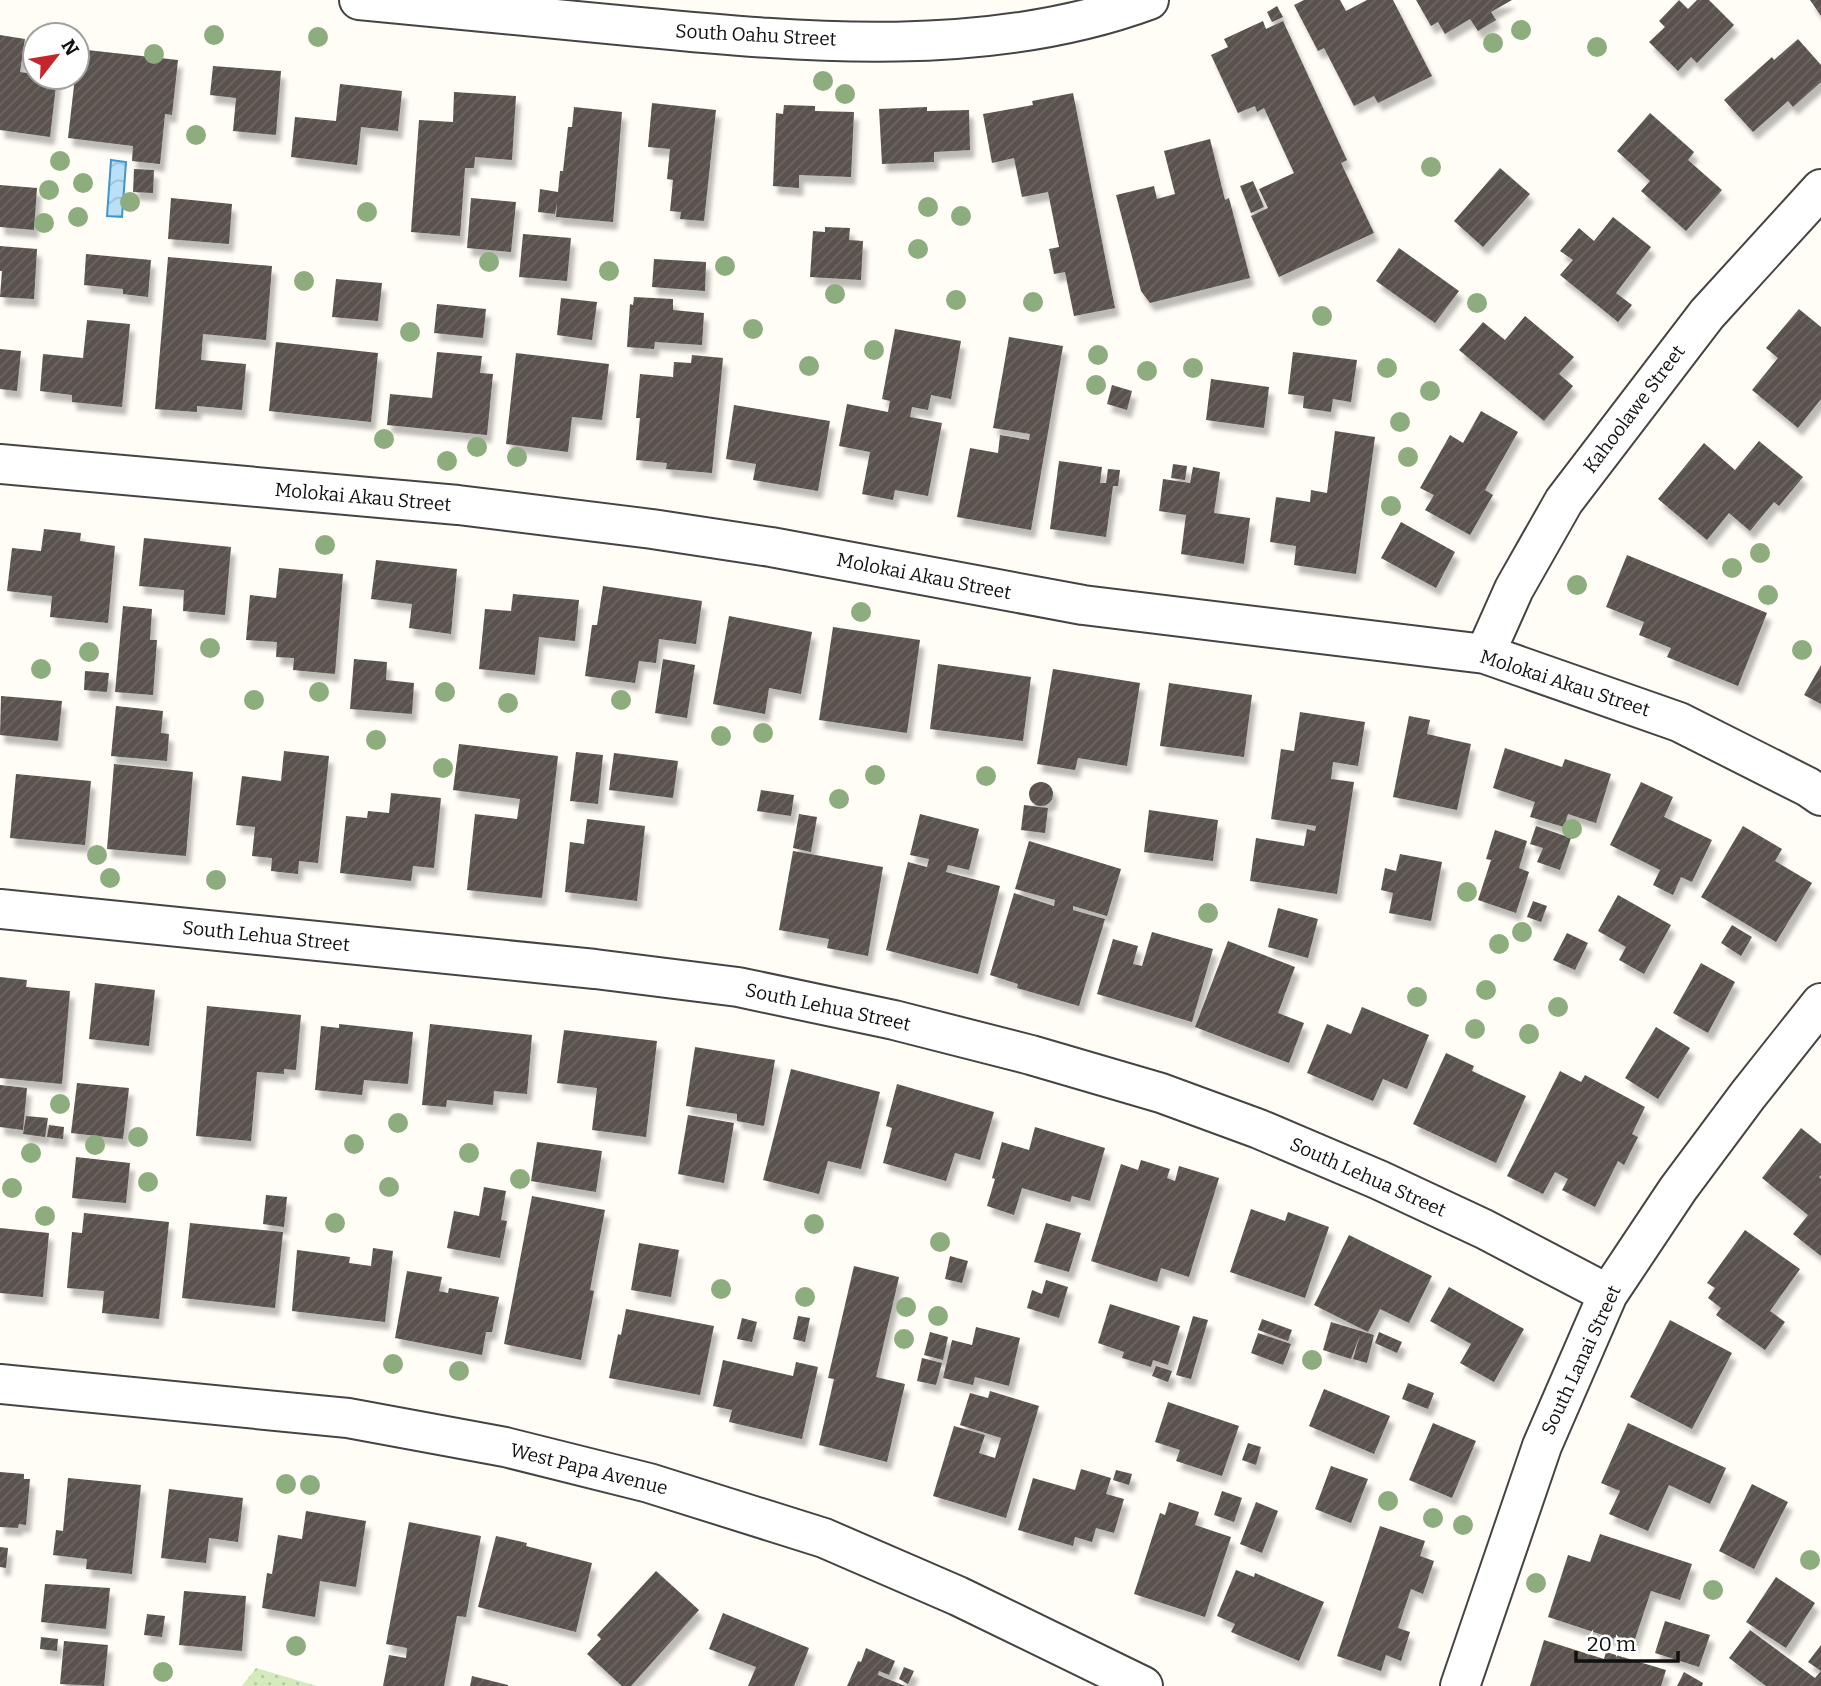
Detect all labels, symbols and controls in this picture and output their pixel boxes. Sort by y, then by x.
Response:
street label: South Oahu Street [675,19,837,51]
north arrow [21,21,91,91]
text: N [57,35,84,60]
street label: Kahoolawe Street [1578,340,1690,478]
street label: Molokai Akau Street [274,478,452,516]
street label: Molokai Akau Street [835,548,1013,604]
street label: Molokai Akau Street [1477,645,1653,721]
street label: South Lehua Street [181,916,351,956]
street label: South Lehua Street [743,978,913,1036]
street label: South Lehua Street [1286,1132,1450,1222]
street label: South Lanai Street [1536,1281,1626,1438]
street label: West Papa Avenue [508,1438,670,1500]
scale bar [1576,1620,1678,1664]
text: 20 m [1587,1631,1636,1657]

